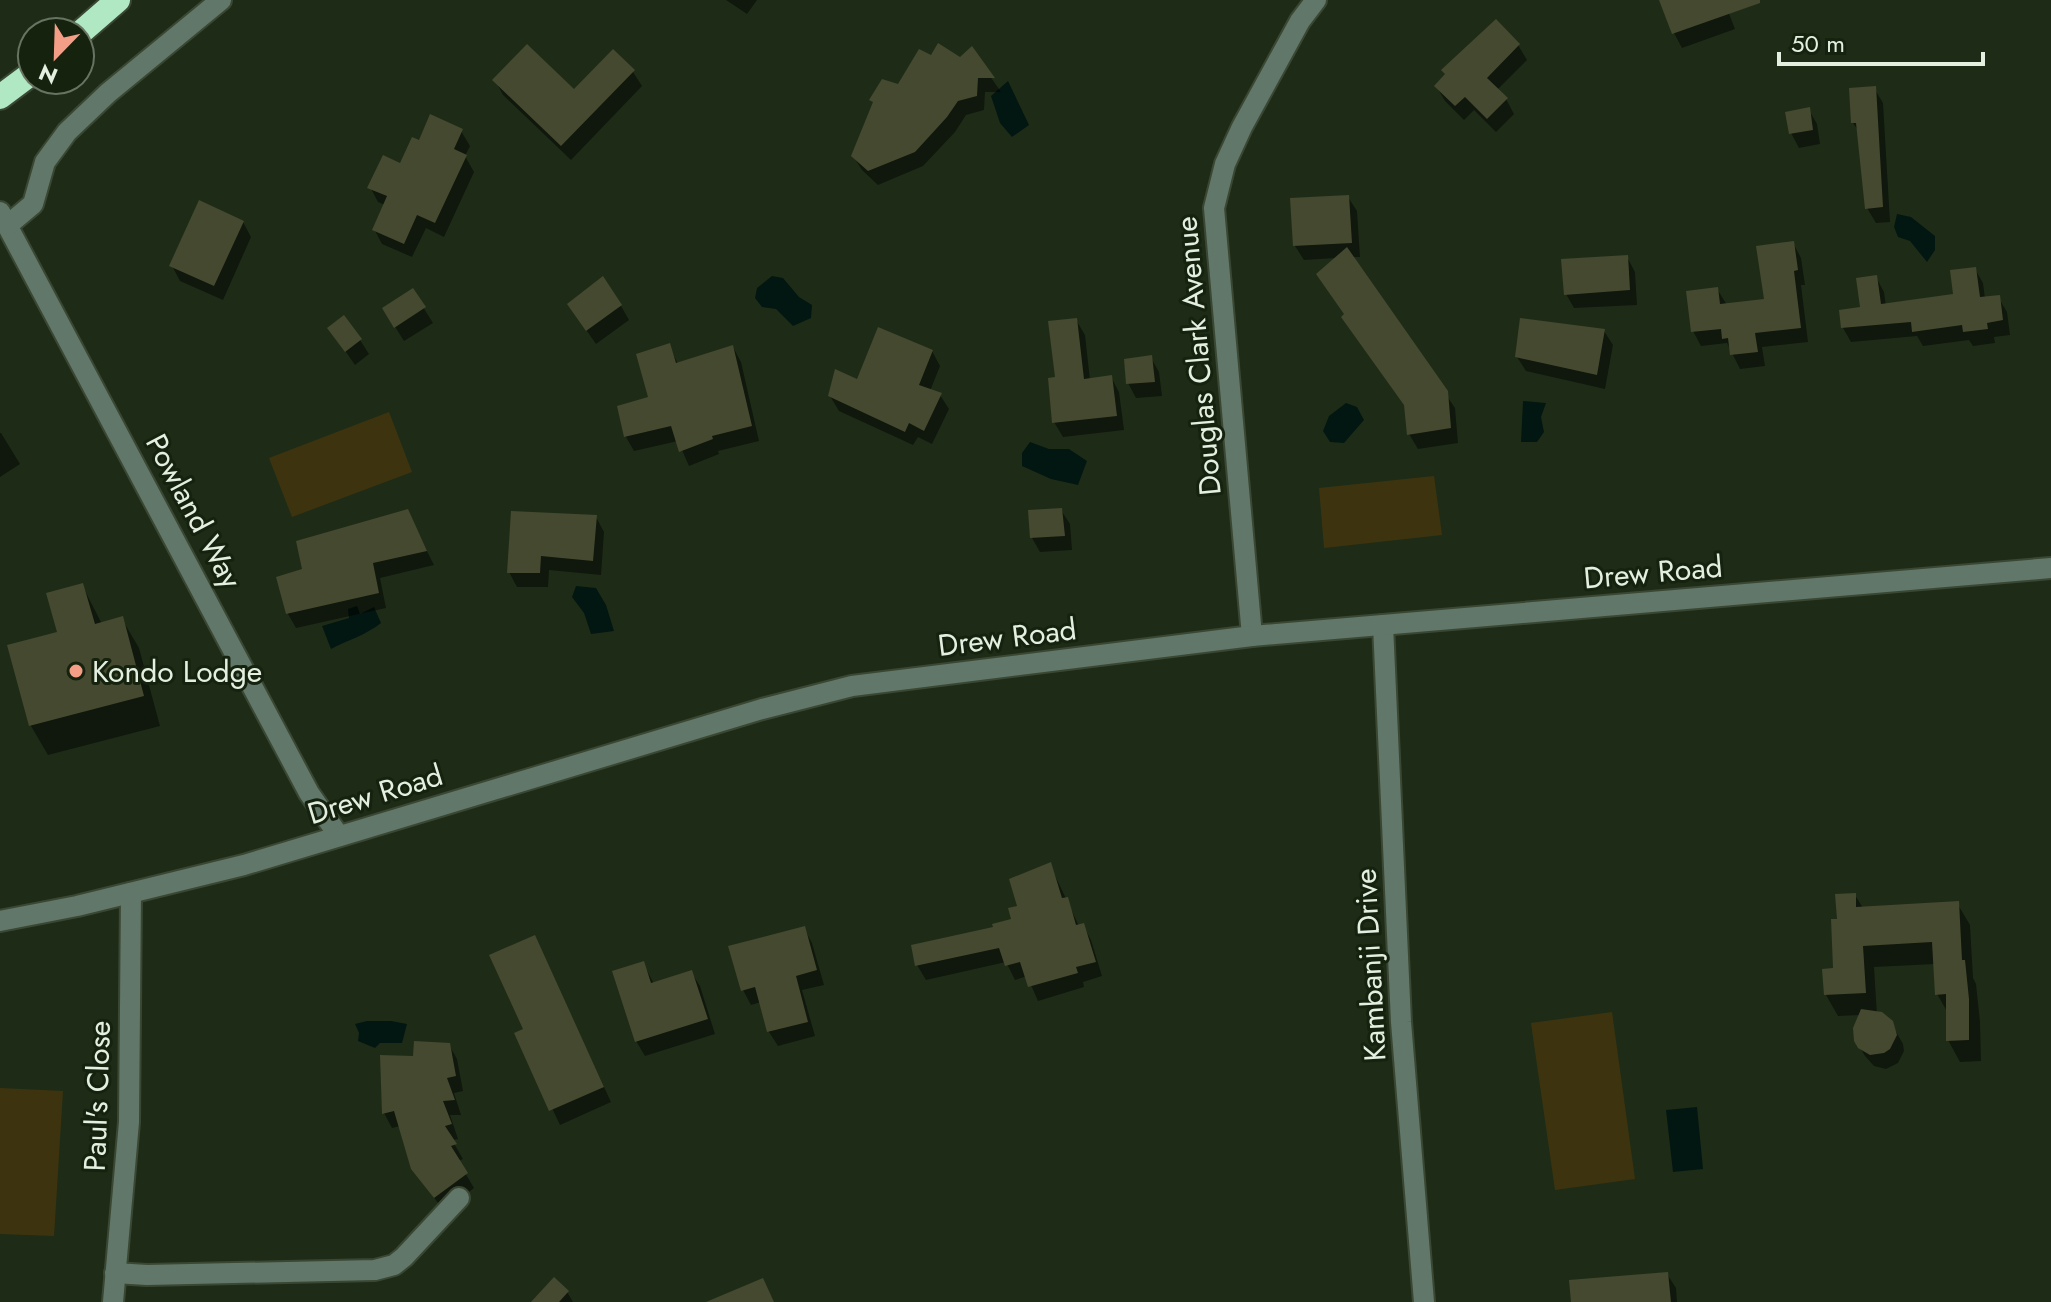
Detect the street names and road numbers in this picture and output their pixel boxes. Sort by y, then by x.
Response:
street label: Douglas Clark Avenue [1164,215,1232,497]
street label: Powland Way [135,426,253,597]
street label: Drew Road [1582,545,1724,599]
street label: Drew Road [935,607,1079,667]
street label: Drew Road [302,753,448,835]
street label: Kambanji Drive [1343,867,1397,1063]
street label: Paul's Close [73,1020,121,1172]

